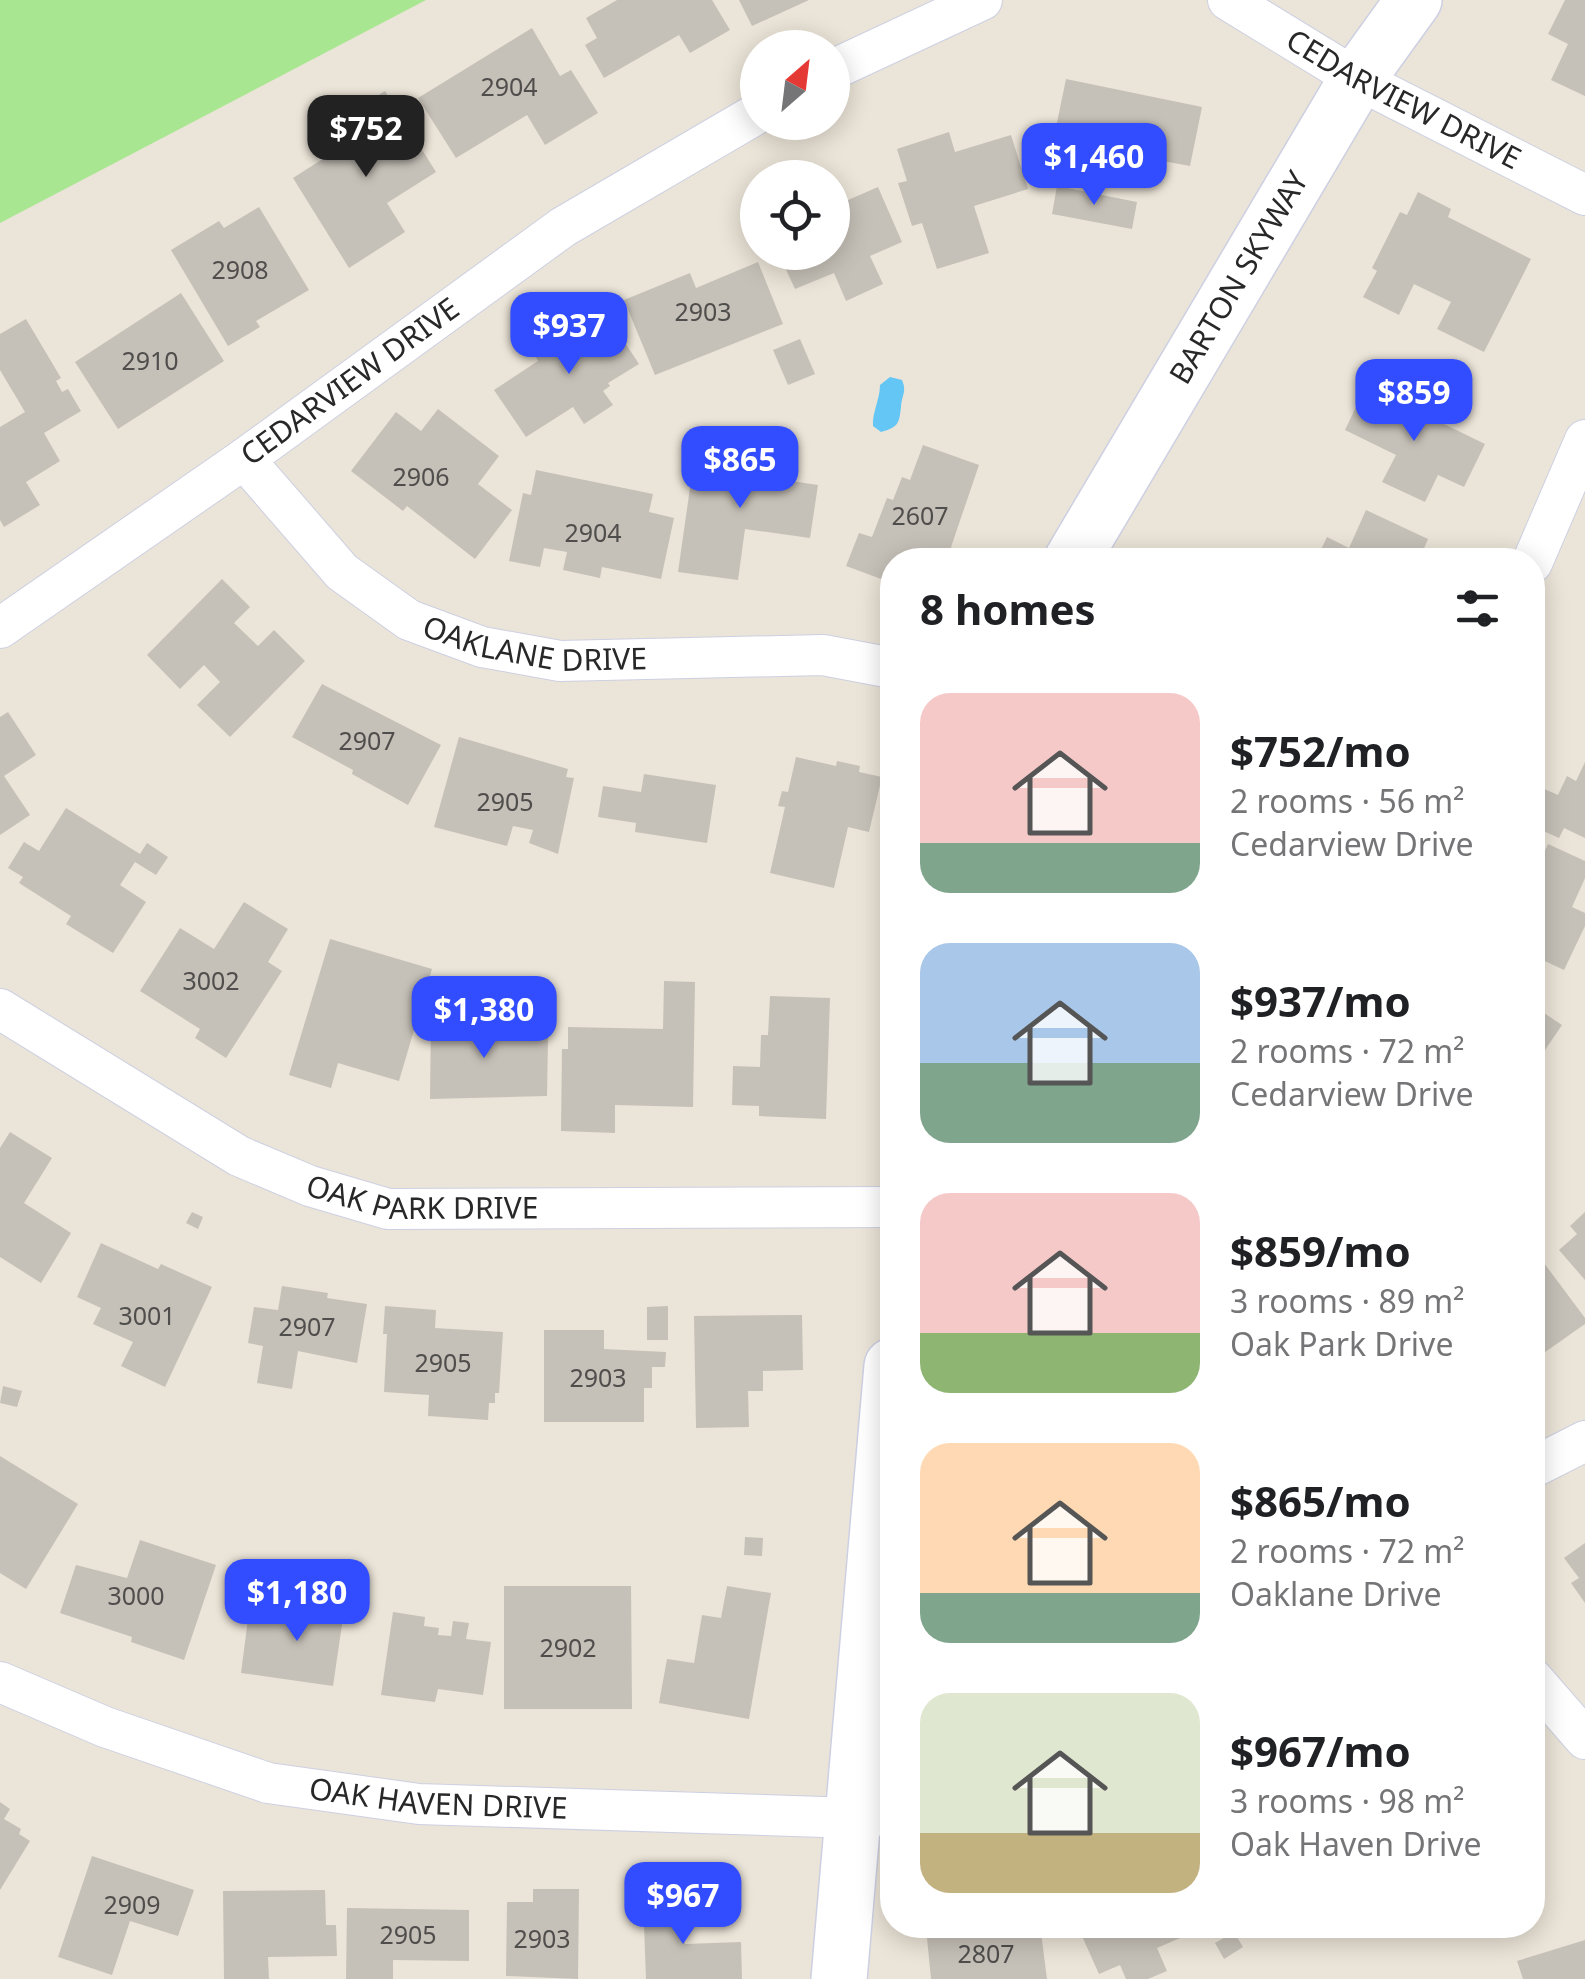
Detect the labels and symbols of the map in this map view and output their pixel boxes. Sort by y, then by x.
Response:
street label: CEDARVIEW DRIVE [1279,19,1528,178]
north arrow [740,30,850,140]
house number: 2904 [480,69,538,103]
pin: $752 [307,95,425,180]
pin: $1,460 [1013,123,1175,208]
street label: BARTON SKYWAY [1159,163,1317,391]
house number: 2908 [211,252,269,286]
street label: CEDARVIEW DRIVE [232,287,467,474]
pin: $937 [510,292,628,377]
house number: 2903 [674,294,732,328]
house number: 2910 [121,343,179,377]
pin: $859 [1355,359,1473,444]
pin: $865 [681,426,799,511]
house number: 2906 [392,459,450,493]
house number: 2607 [891,498,949,532]
house number: 2904 [564,515,622,549]
street label: OAKLANE DRIVE [417,605,647,680]
house number: 2907 [338,723,396,757]
house number: 2905 [476,784,534,818]
house number: 3002 [182,963,240,997]
pin: $1,380 [403,976,565,1061]
street label: OAK PARK DRIVE [302,1164,538,1228]
house number: 3001 [118,1298,176,1332]
house number: 2907 [278,1309,336,1343]
house number: 2905 [414,1345,472,1379]
house number: 2903 [569,1360,627,1394]
pin: $1,180 [216,1559,378,1644]
house number: 3000 [107,1578,165,1612]
house number: 2902 [539,1630,597,1664]
street label: OAK HAVEN DRIVE [307,1767,568,1828]
pin: $967 [624,1862,742,1947]
house number: 2909 [103,1887,161,1921]
house number: 2905 [379,1917,437,1951]
house number: 2903 [513,1921,571,1955]
house number: 2807 [957,1936,1015,1970]

